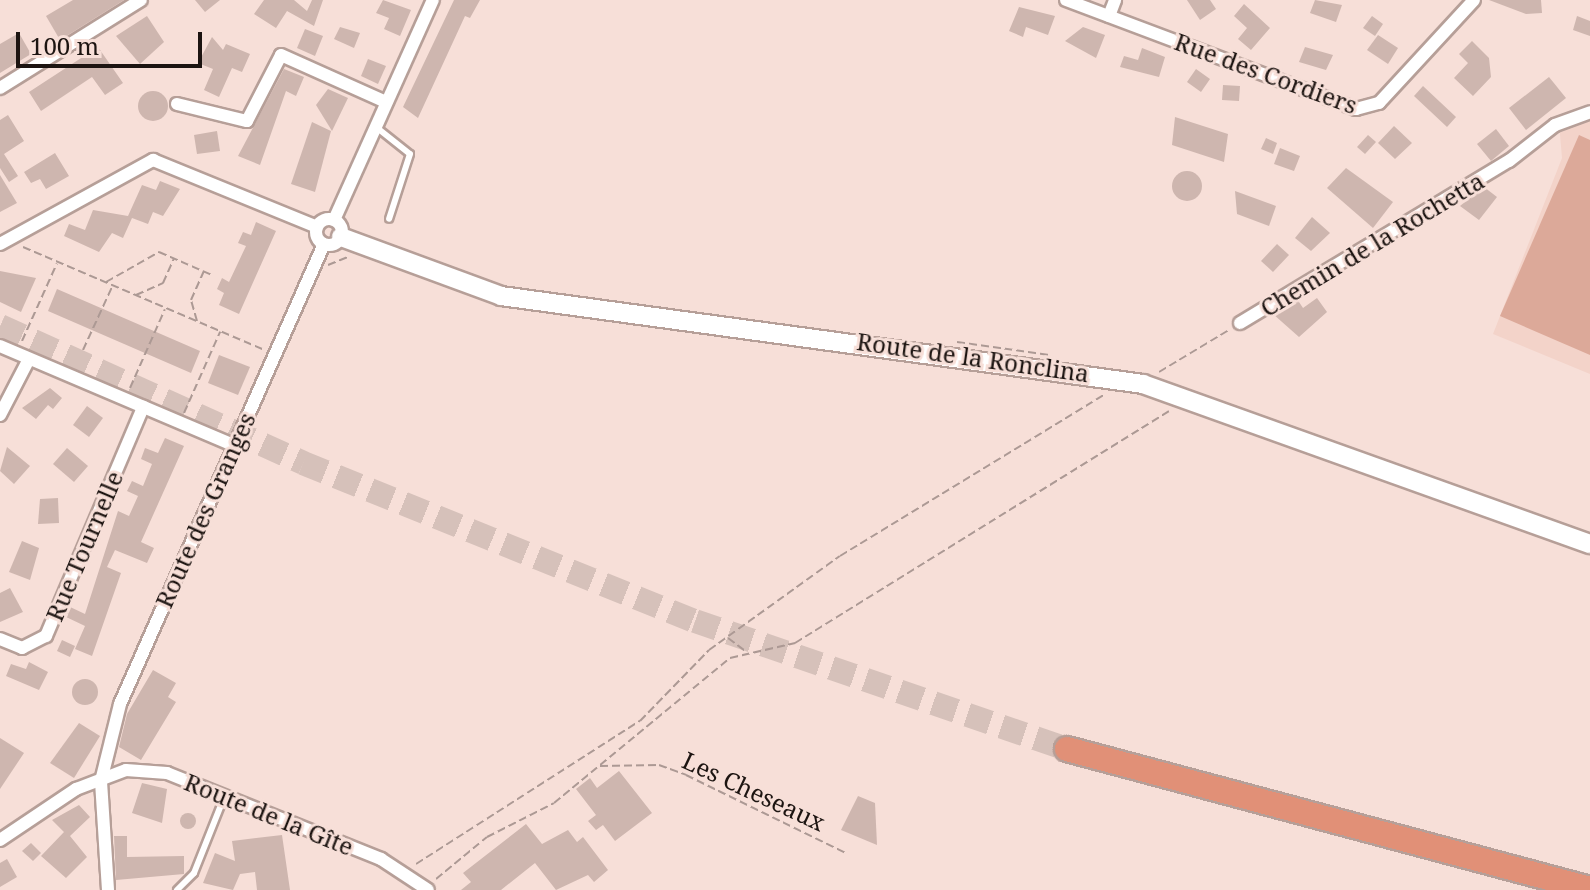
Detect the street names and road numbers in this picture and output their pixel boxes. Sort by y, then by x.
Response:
street label: Rue des Cordiers [1171,27,1361,119]
street label: Chemin de la Rochetta [1255,166,1489,322]
street label: Route de la Ronclina [855,326,1091,388]
street label: Route des Granges [149,408,261,612]
street label: Rue Tournelle [39,467,129,625]
street label: Les Cheseaux [678,745,830,837]
street label: Route de la Gîte [180,767,358,861]

